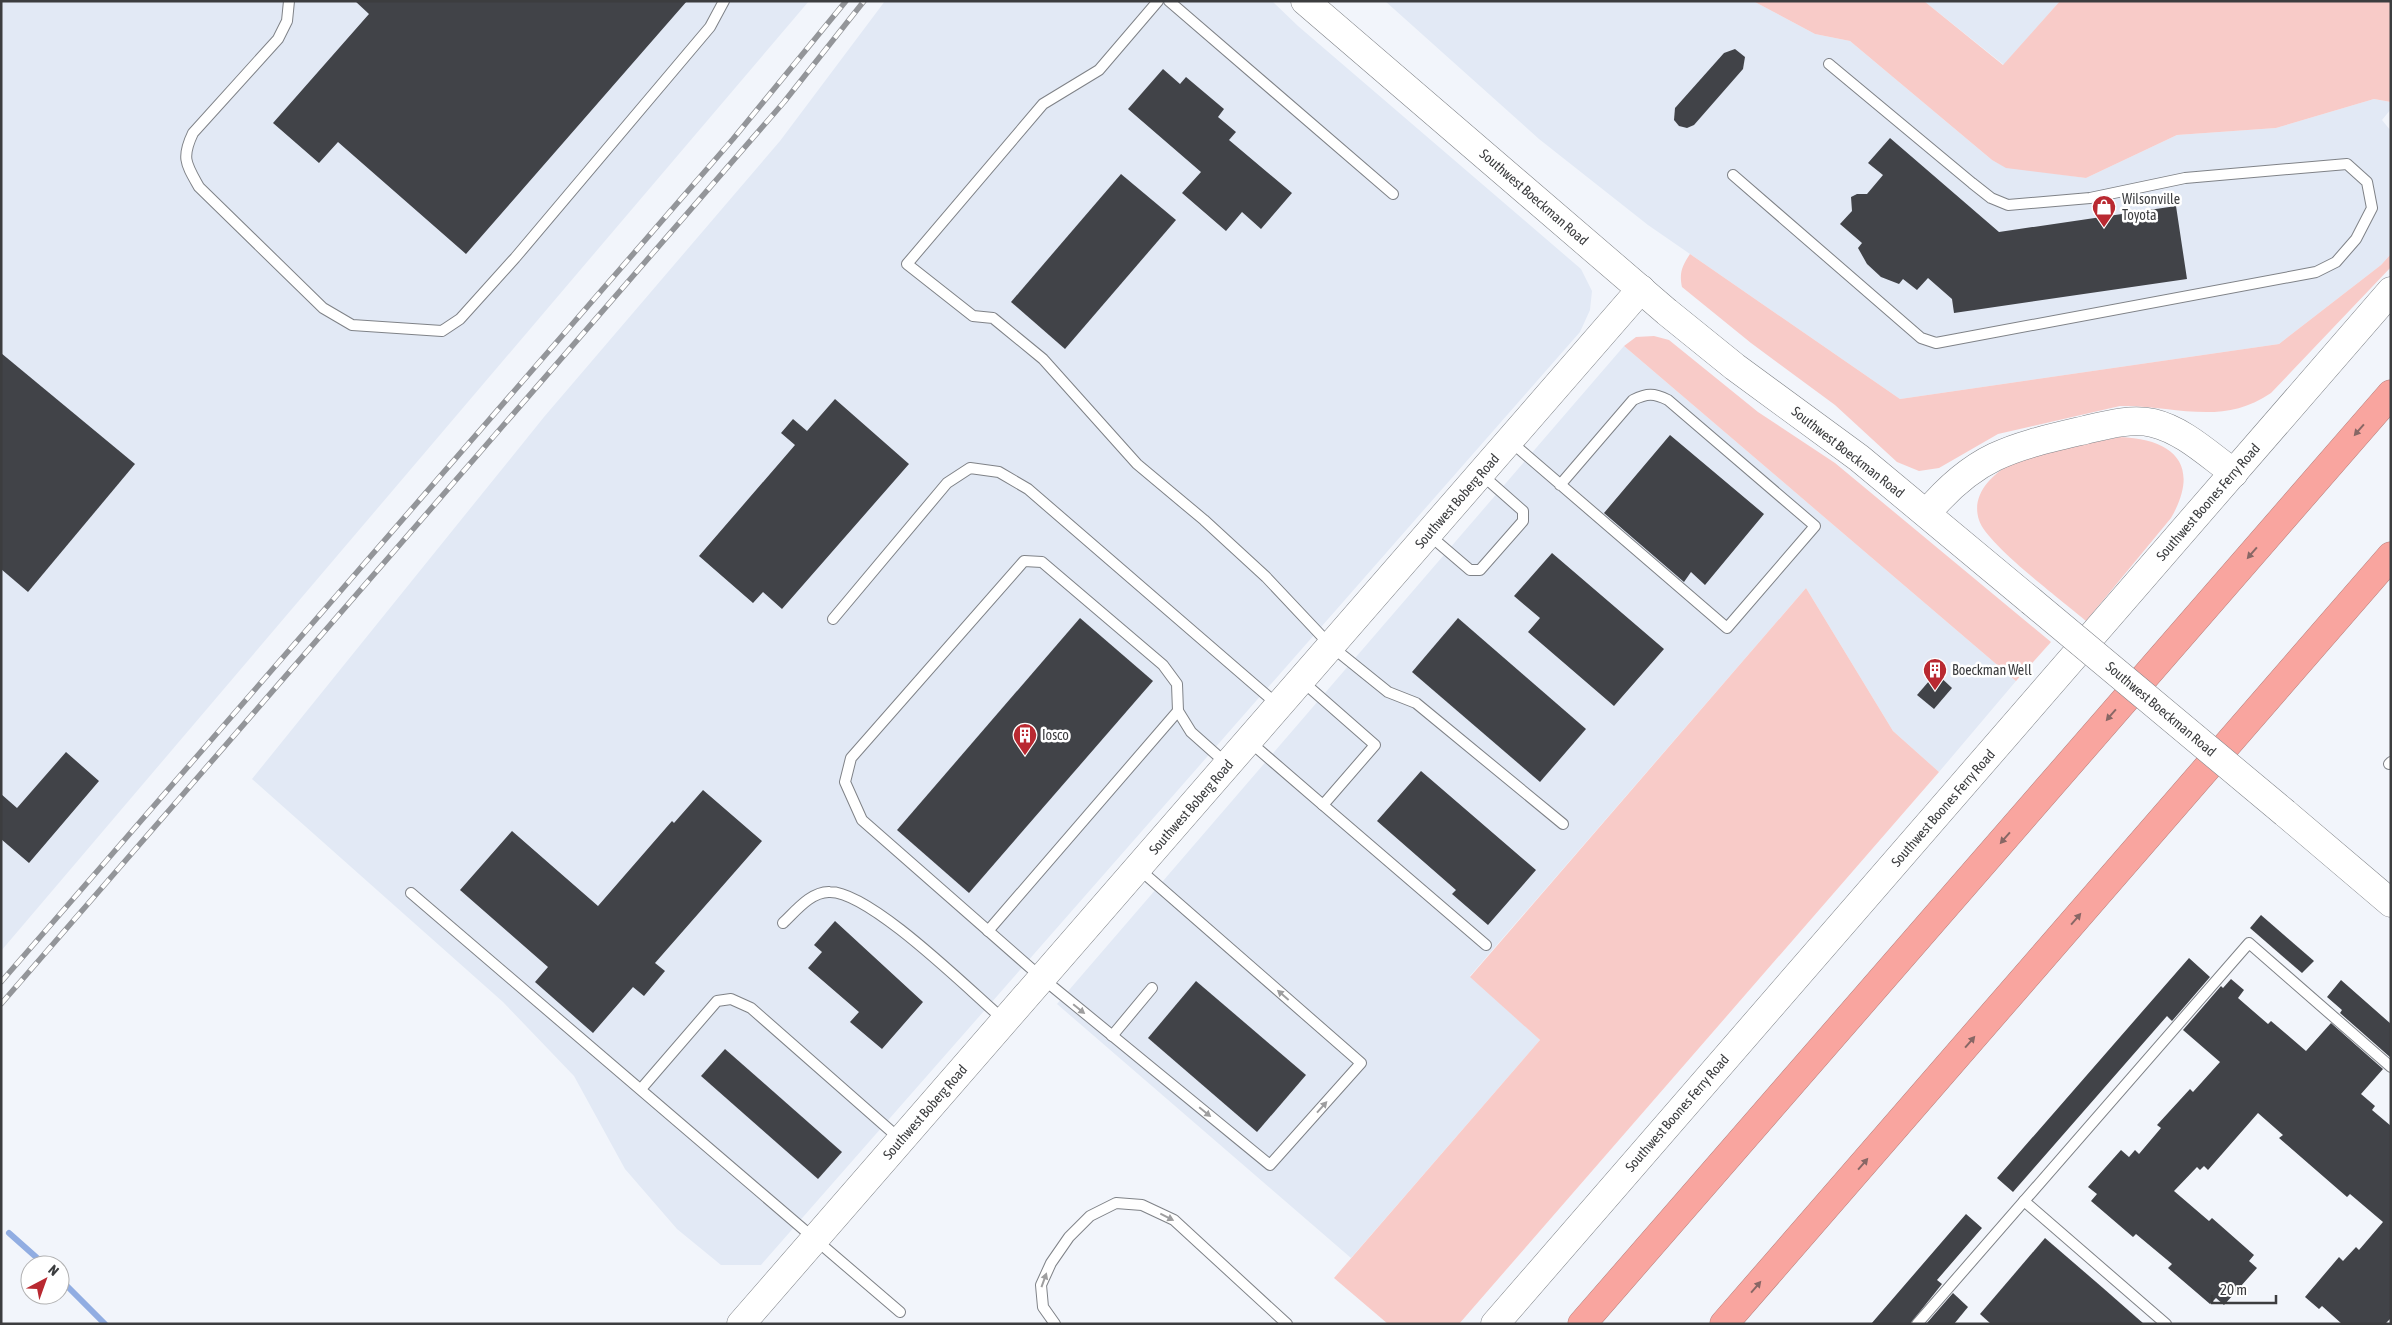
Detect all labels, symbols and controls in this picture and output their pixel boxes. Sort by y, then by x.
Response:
street label: Southwest Boeckman Road [1477,146,1591,248]
place label: Wilsonville Toyota [2122,191,2180,223]
shop icon: Wilsonville Toyota [2091,194,2117,228]
street label: Southwest Boeckman Road [1789,403,1907,501]
one-way arrow [2353,424,2365,436]
street label: Southwest Boones Ferry Road [2153,440,2263,564]
street label: Southwest Boberg Road [1412,450,1502,552]
one-way arrow [2247,547,2258,559]
building icon: Boeckman Well [1922,657,1948,691]
street label: Southwest Boeckman Road [2103,658,2219,760]
place label: Boeckman Well [1952,662,2032,678]
one-way arrow [2105,709,2117,721]
building icon: Iosco [1012,722,1038,756]
place label: Iosco [1042,727,1069,743]
street label: Southwest Boones Ferry Road [1888,746,1998,870]
street label: Southwest Boberg Road [1146,756,1236,858]
one-way arrow [1999,831,2010,844]
one-way arrow [2070,913,2081,925]
one-way arrow [1276,989,1289,1000]
one-way arrow [1073,1004,1086,1015]
one-way arrow [1964,1035,1975,1048]
street label: Southwest Boones Ferry Road [1622,1051,1732,1175]
street label: Southwest Boberg Road [880,1061,970,1163]
one-way arrow [1317,1100,1328,1113]
one-way arrow [1199,1106,1211,1117]
one-way arrow [1857,1159,1869,1171]
one-way arrow [1160,1213,1174,1221]
north arrow [20,1255,70,1305]
text: N [45,1261,62,1279]
one-way arrow [1040,1272,1048,1287]
scale bar [2212,1272,2276,1304]
one-way arrow [1751,1281,1762,1294]
text: 20 m [2220,1281,2247,1298]

